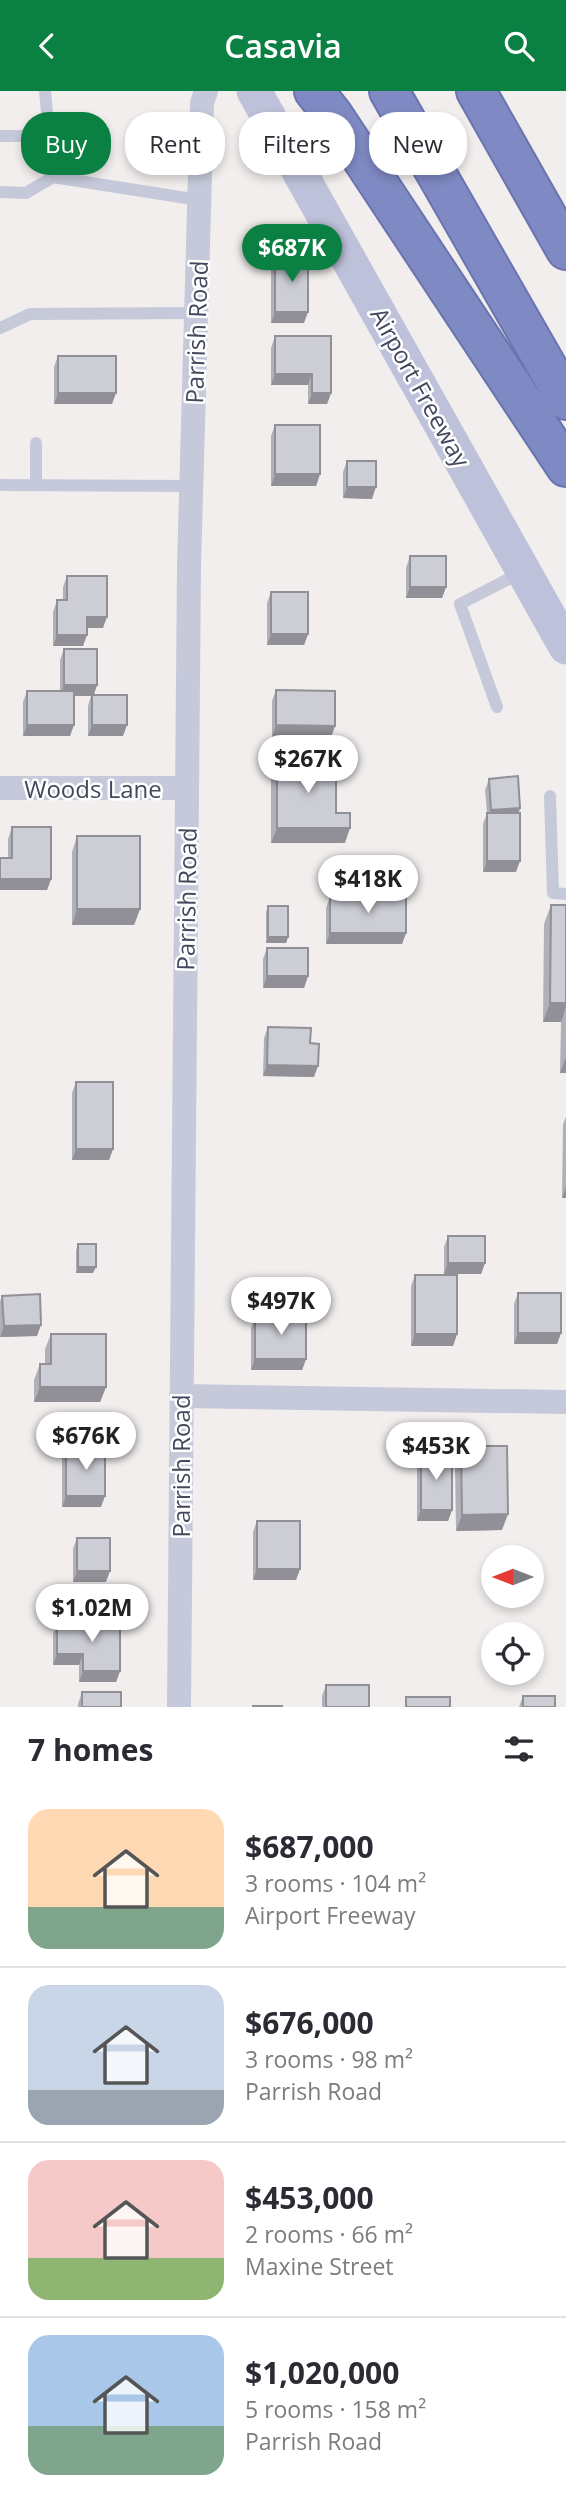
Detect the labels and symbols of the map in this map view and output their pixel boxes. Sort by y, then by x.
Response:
pin: $687K [243,225,341,284]
street label: Parrish Road [177,260,215,404]
street label: Airport Freeway [363,301,479,474]
pin: $267K [259,735,357,795]
street label: Woods Lane [24,772,162,805]
street label: Parrish Road [168,827,204,971]
pin: $418K [319,855,417,915]
pin: $497K [232,1277,330,1337]
street label: Parrish Road [164,1394,197,1538]
pin: $676K [37,1413,135,1472]
pin: $453K [387,1423,485,1482]
north arrow [481,1545,544,1608]
pin: $1.02M [35,1585,149,1644]

